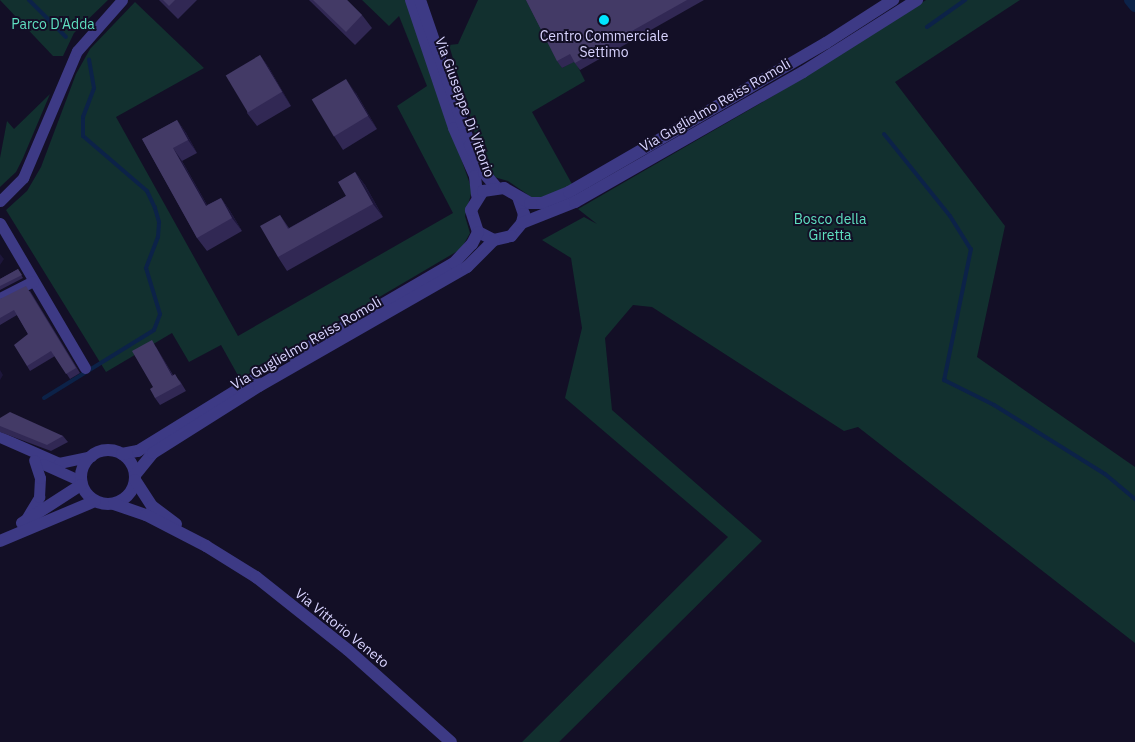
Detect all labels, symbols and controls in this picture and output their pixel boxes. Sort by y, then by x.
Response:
marker: Centro Commerciale Settimo [598,14,610,26]
park label: Parco D'Adda [11,16,95,32]
place label: Centro Commerciale Settimo [540,28,668,60]
street label: Via Giuseppe Di Vittorio [432,35,498,179]
street label: Via Guglielmo Reiss Romoli [637,55,793,155]
park label: Bosco della Giretta [794,211,866,243]
street label: Via Guglielmo Reiss Romoli [228,293,384,393]
street label: Via Vittorio Veneto [292,585,392,671]

